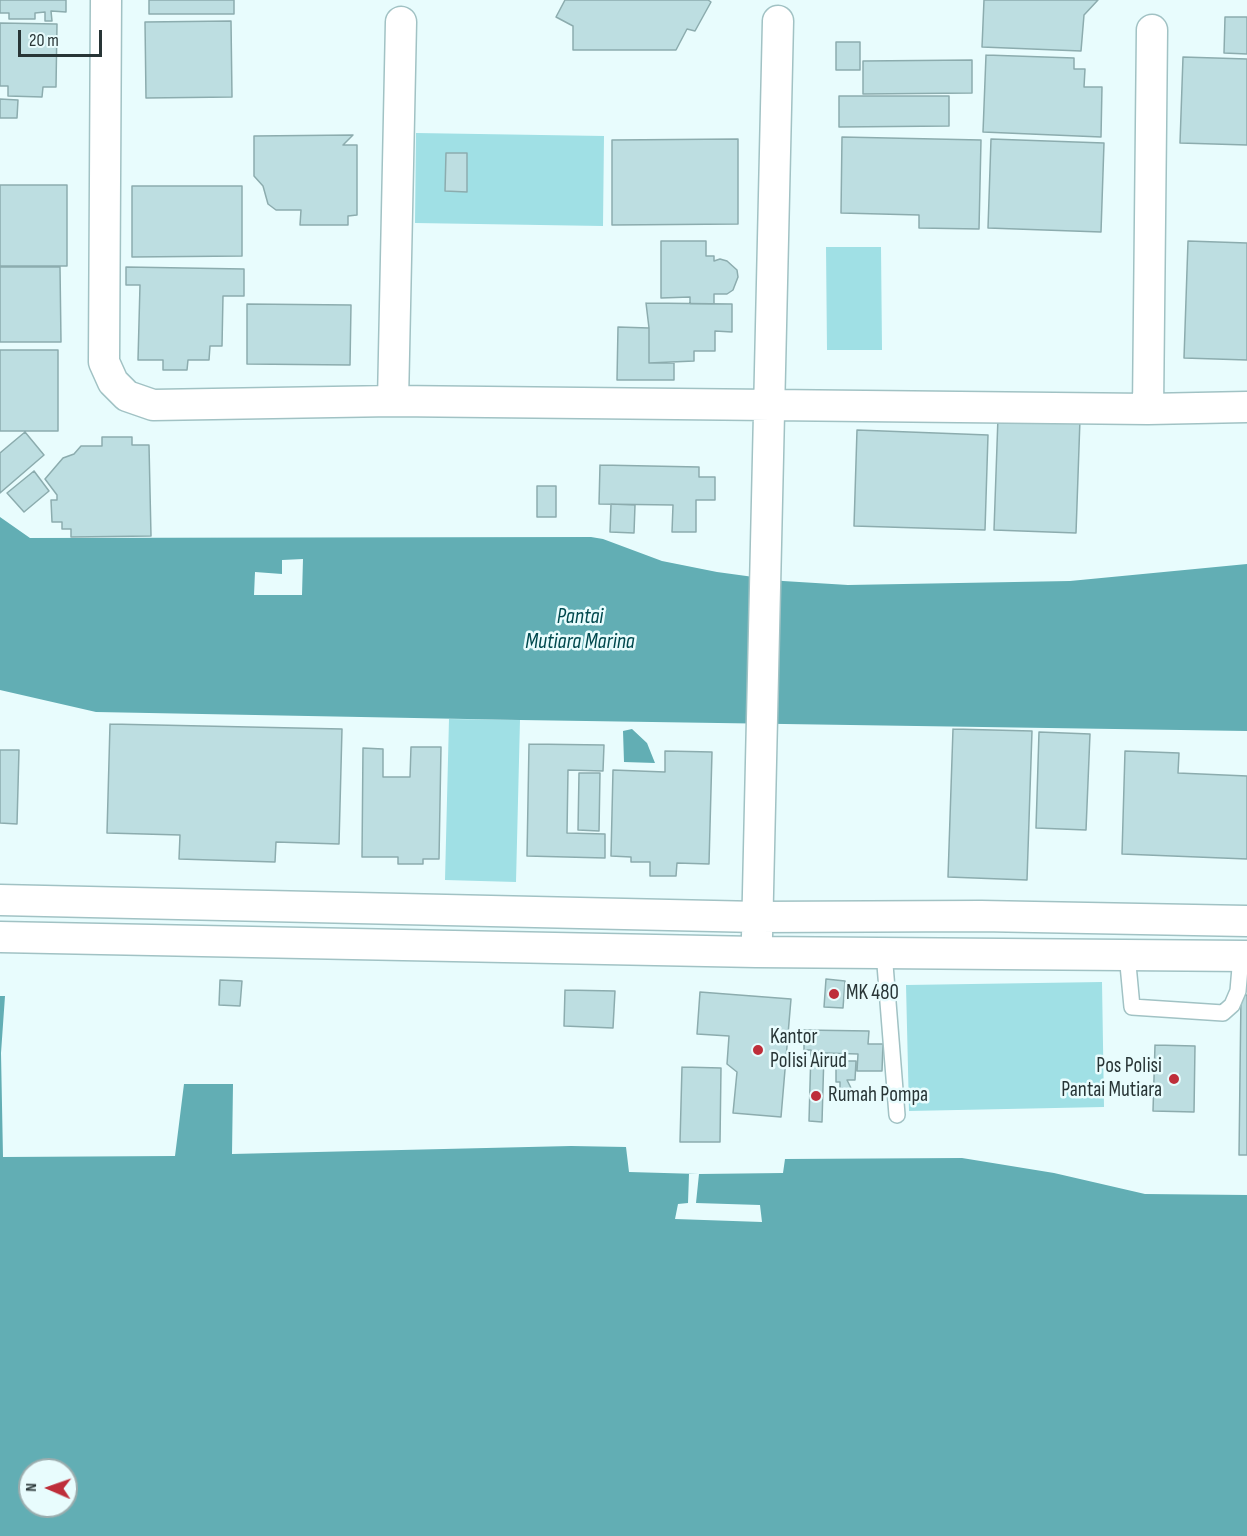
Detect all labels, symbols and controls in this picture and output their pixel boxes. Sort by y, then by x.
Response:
scale bar [21,18,105,56]
text: 20 m [29,30,59,51]
water label: Pantai Mutiara Marina [525,604,635,656]
place label: MK 480 [846,981,899,1007]
marker: MK 480 [827,987,841,1001]
place label: Kantor Polisi Airud [770,1025,847,1075]
marker: Kantor Polisi Airud [751,1043,765,1057]
place label: Pos Polisi Pantai Mutiara [1061,1054,1162,1104]
marker: Pos Polisi Pantai Mutiara [1167,1072,1181,1086]
place label: Rumah Pompa [828,1083,928,1109]
marker: Rumah Pompa [809,1089,823,1103]
north arrow [18,1458,78,1518]
text: N [22,1483,41,1492]

